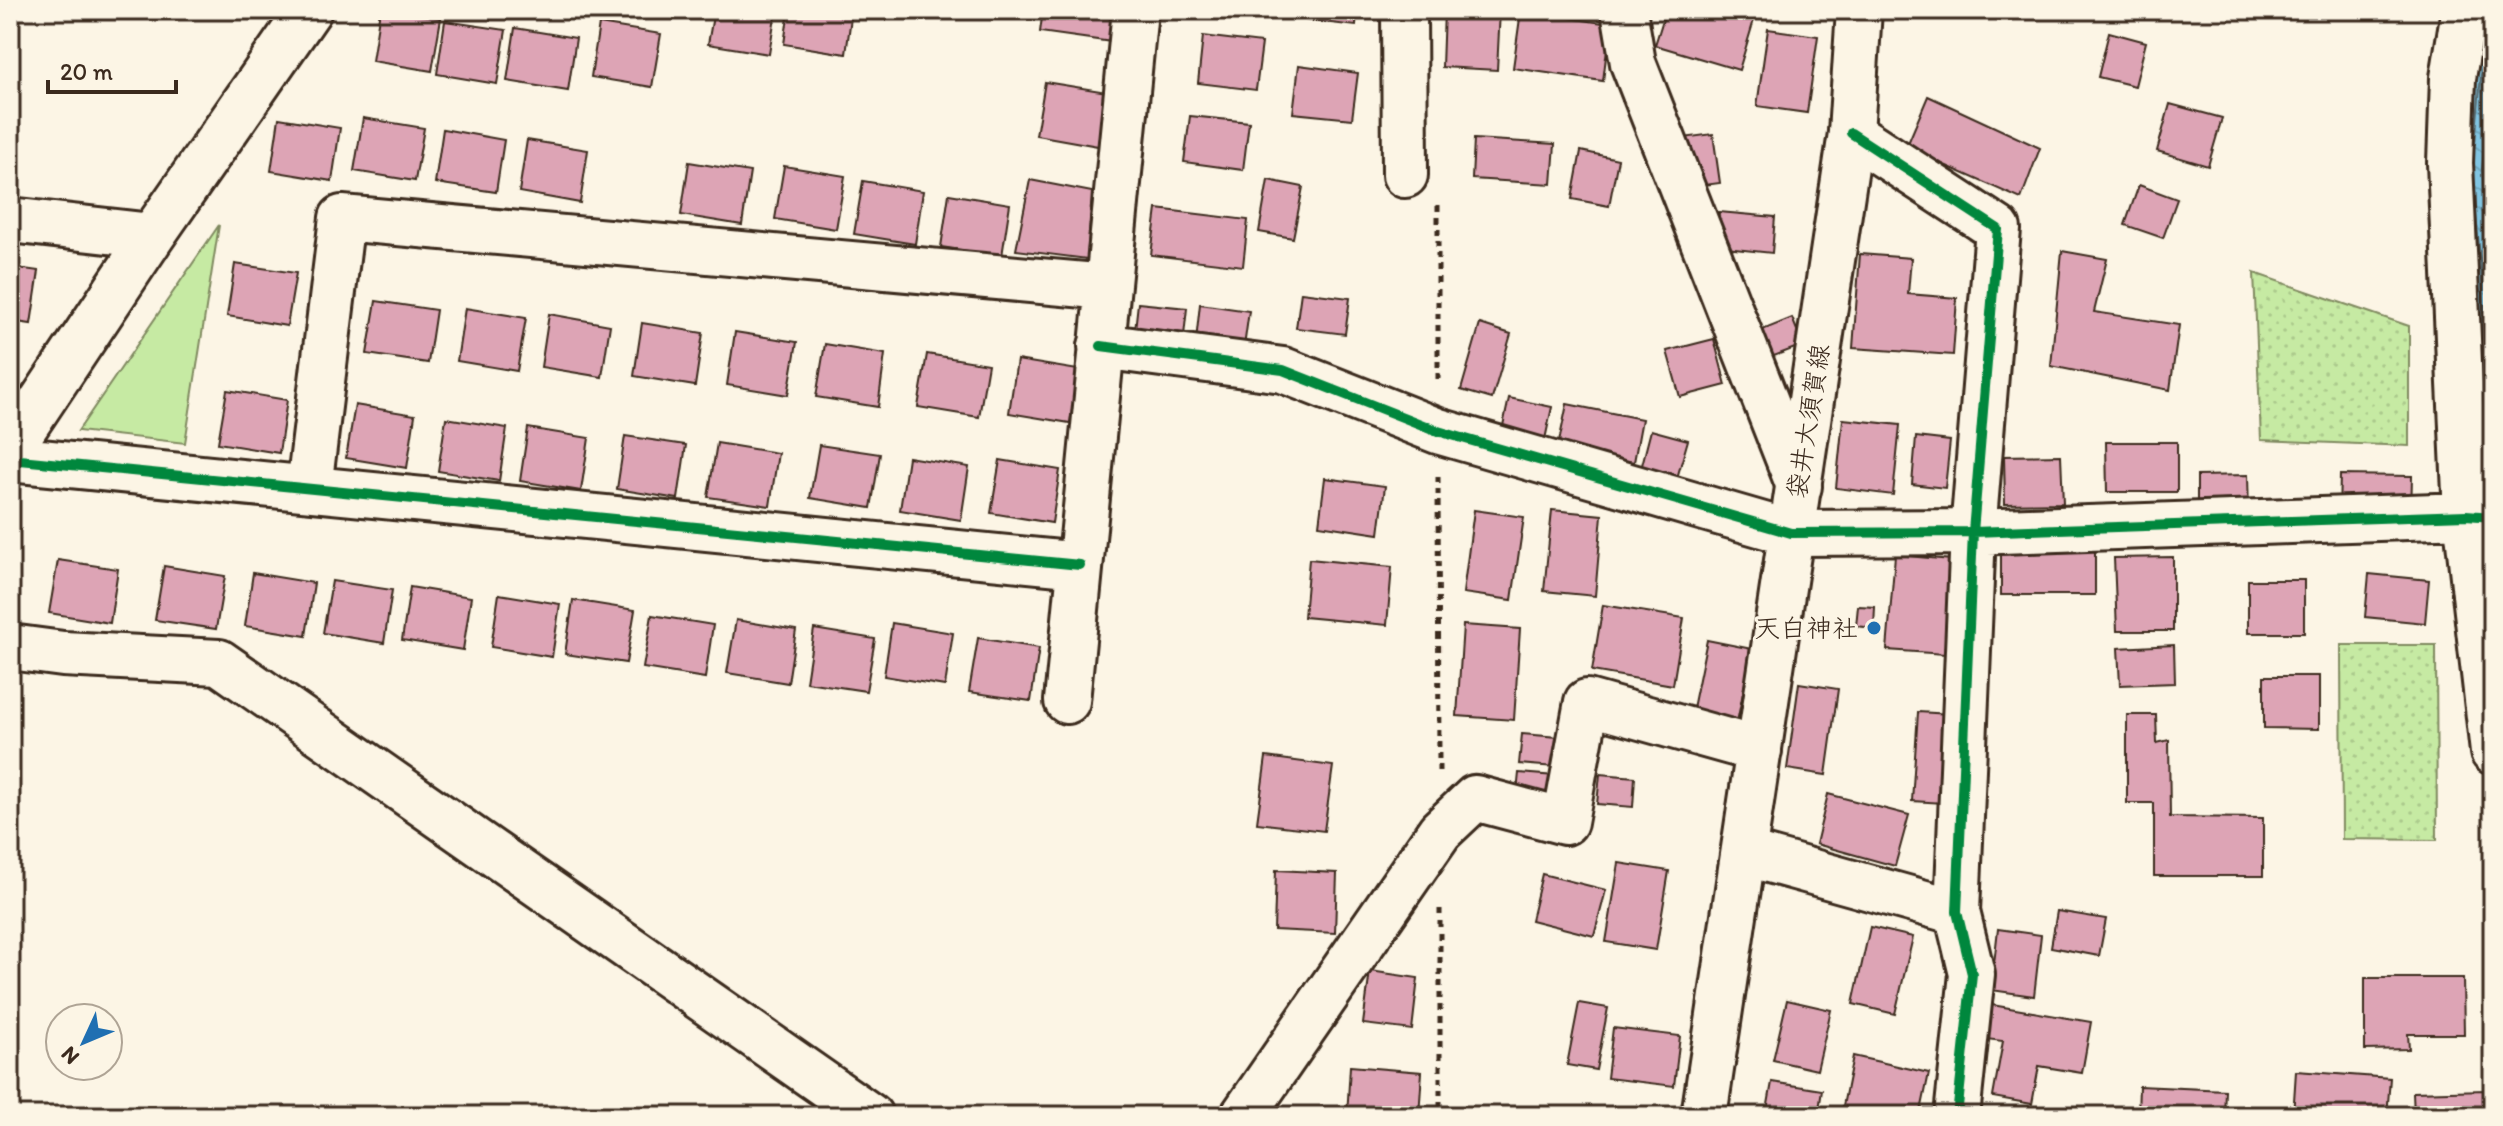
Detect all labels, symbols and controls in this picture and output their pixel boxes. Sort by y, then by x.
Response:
scale bar [48,44,176,94]
text: 20 m [60,57,113,86]
street label: 袋井大須賀線 [1780,341,1836,501]
place label: 天白神社 [1754,612,1858,644]
marker: 天白神社 [1865,619,1883,637]
north arrow [44,1002,124,1082]
text: N [55,1041,85,1070]

